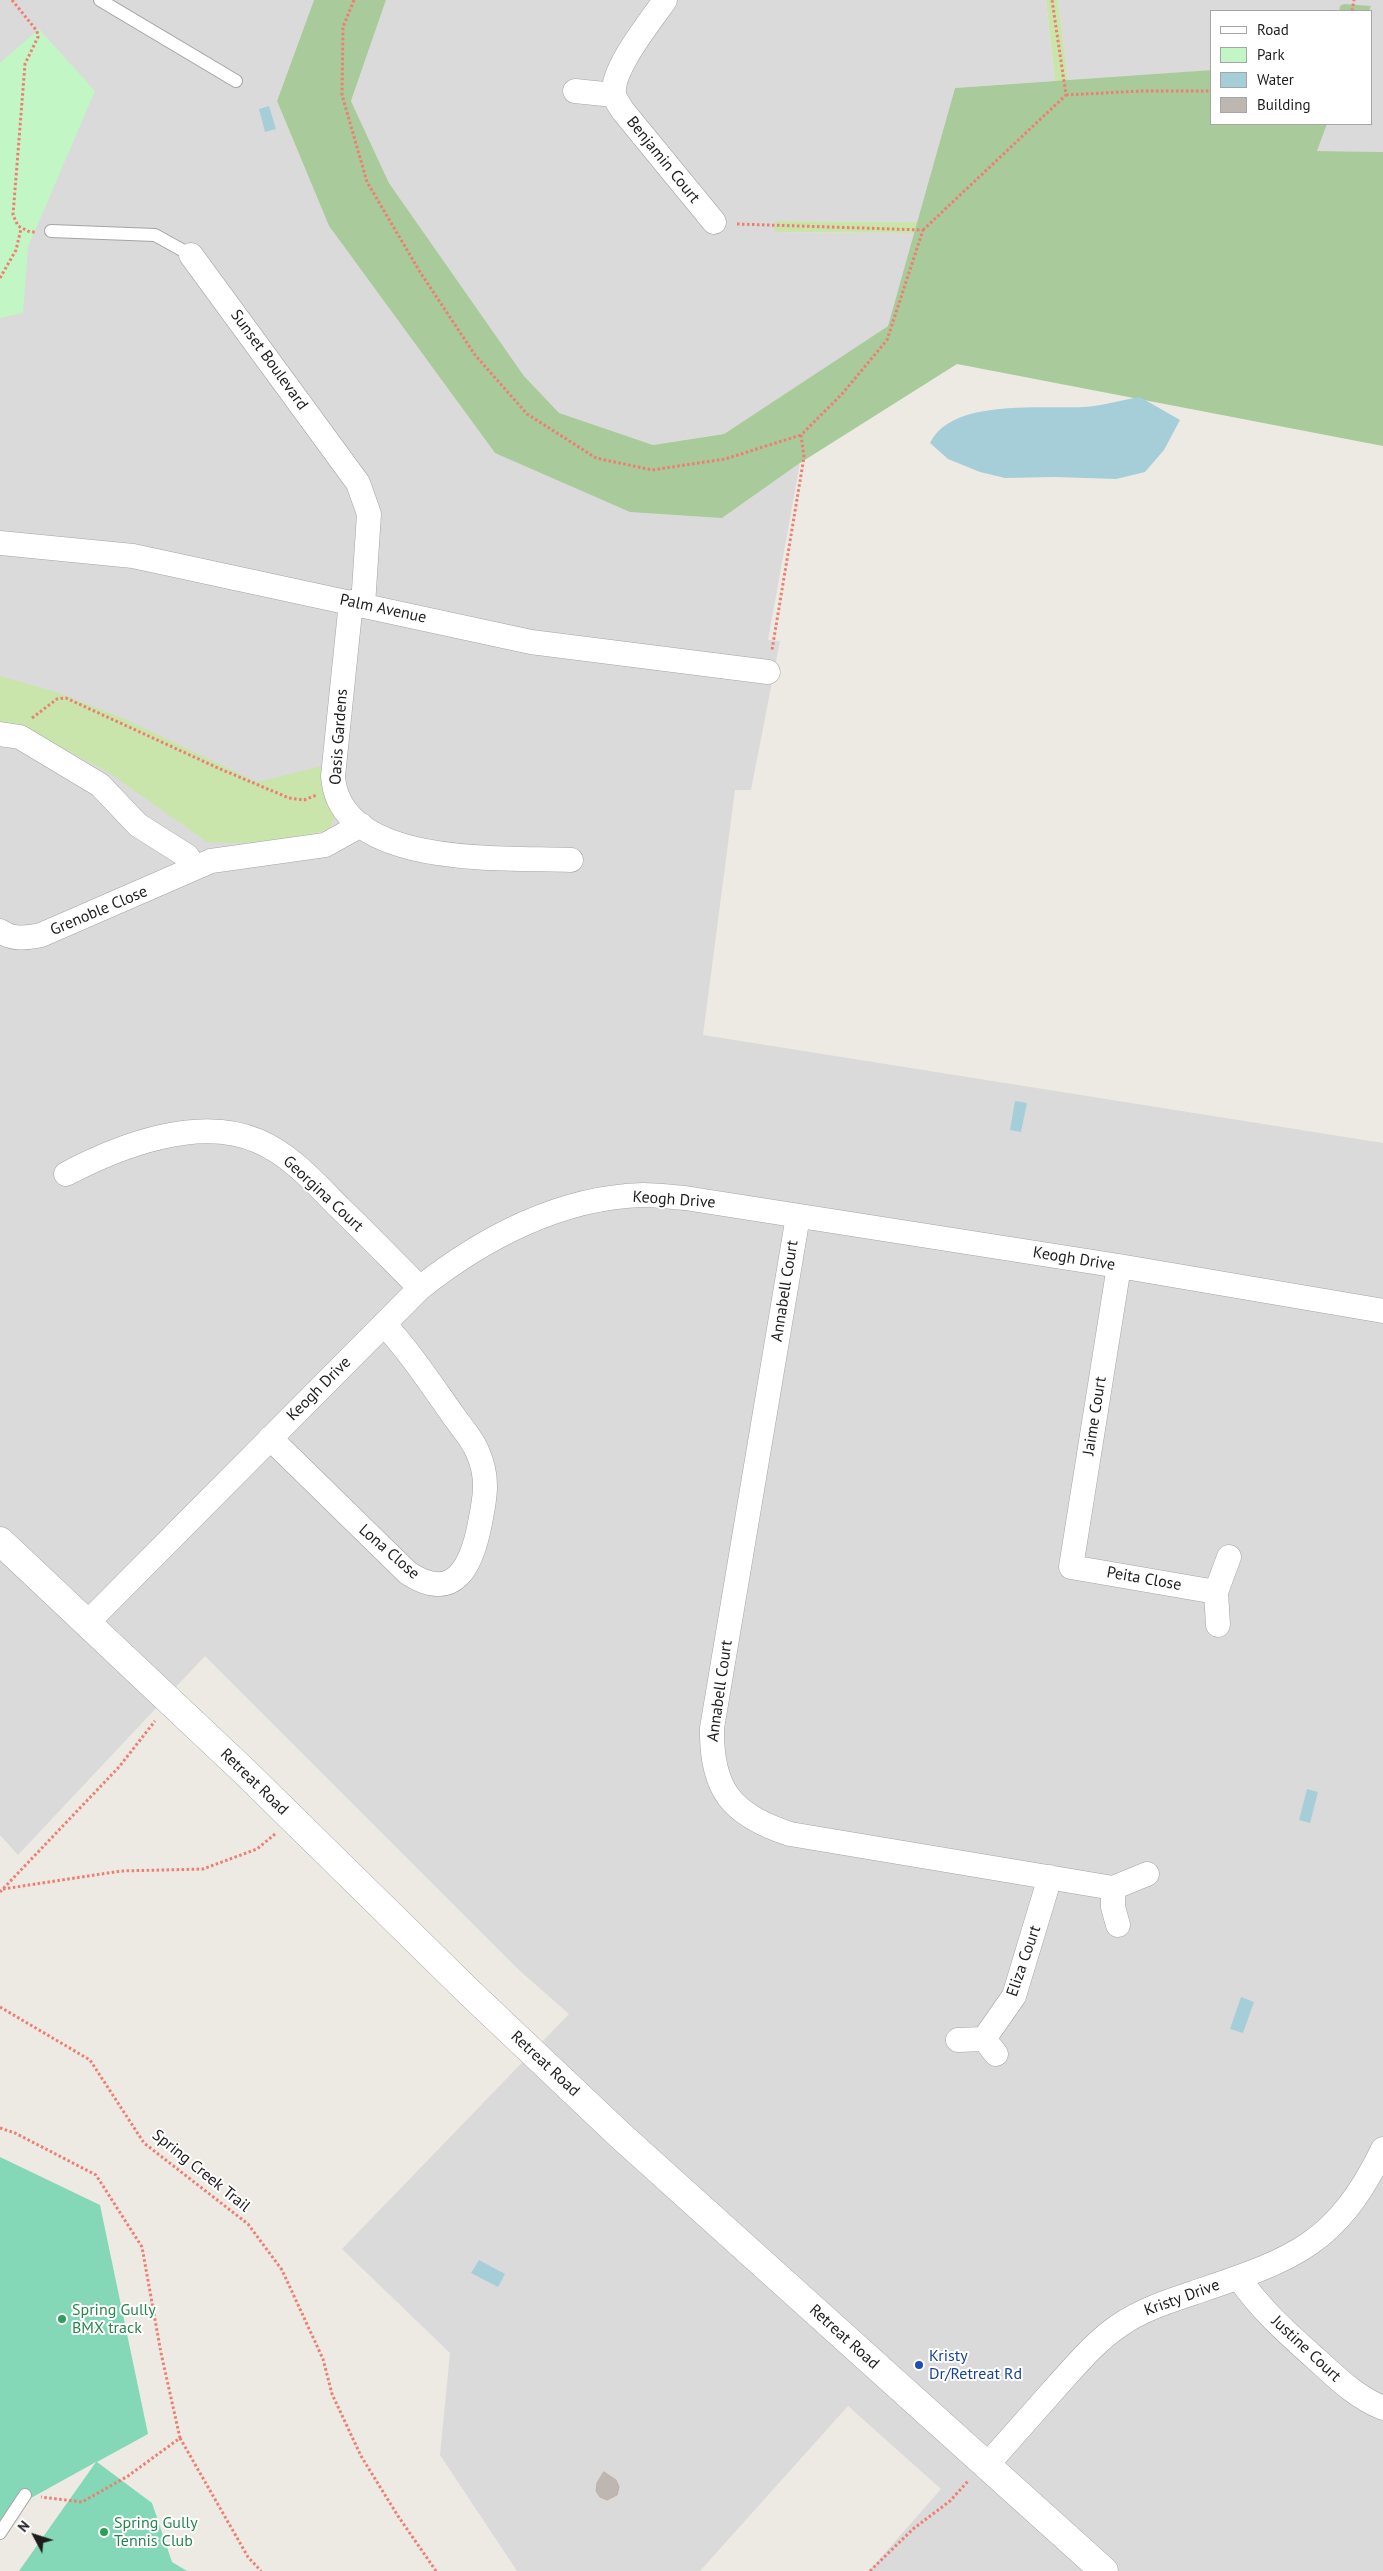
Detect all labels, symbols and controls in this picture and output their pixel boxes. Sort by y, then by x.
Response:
legend [1210,10,1373,125]
text: Road [1257,20,1289,39]
text: Park [1257,45,1285,64]
text: Water [1257,70,1294,89]
text: Building [1257,95,1311,114]
street label: Benjamin Court [622,113,704,207]
street label: Sunset Boulevard [226,306,312,414]
street label: Palm Avenue [338,590,428,628]
street label: Oasis Gardens [326,688,352,786]
street label: Grenoble Close [48,882,150,940]
street label: Georgina Court [279,1152,367,1236]
street label: Keogh Drive [632,1188,716,1212]
street label: Annabell Court [768,1239,802,1343]
street label: Keogh Drive [1032,1243,1116,1275]
street label: Keogh Drive [283,1353,355,1425]
street label: Jaime Court [1079,1375,1111,1457]
street label: Lona Close [355,1520,423,1584]
street label: Peita Close [1105,1563,1183,1595]
street label: Annabell Court [703,1639,737,1743]
street label: Retreat Road [216,1745,292,1819]
street label: Eliza Court [1003,1923,1045,1999]
street label: Retreat Road [507,2027,583,2101]
street label: Spring Creek Trail [148,2126,254,2216]
street label: Kristy Drive [1142,2276,1222,2320]
place label: Spring Gully BMX track [72,2300,156,2338]
street label: Retreat Road [805,2301,883,2373]
street label: Justine Court [1267,2312,1345,2386]
marker: Spring Gully BMX track [56,2313,68,2325]
place label: Kristy Dr/Retreat Rd [929,2346,1022,2384]
marker: Kristy Dr/Retreat Rd [913,2359,925,2371]
north arrow [10,2511,60,2561]
place label: Spring Gully Tennis Club [114,2513,198,2551]
text: N [14,2517,33,2536]
marker: Spring Gully Tennis Club [98,2526,110,2538]

